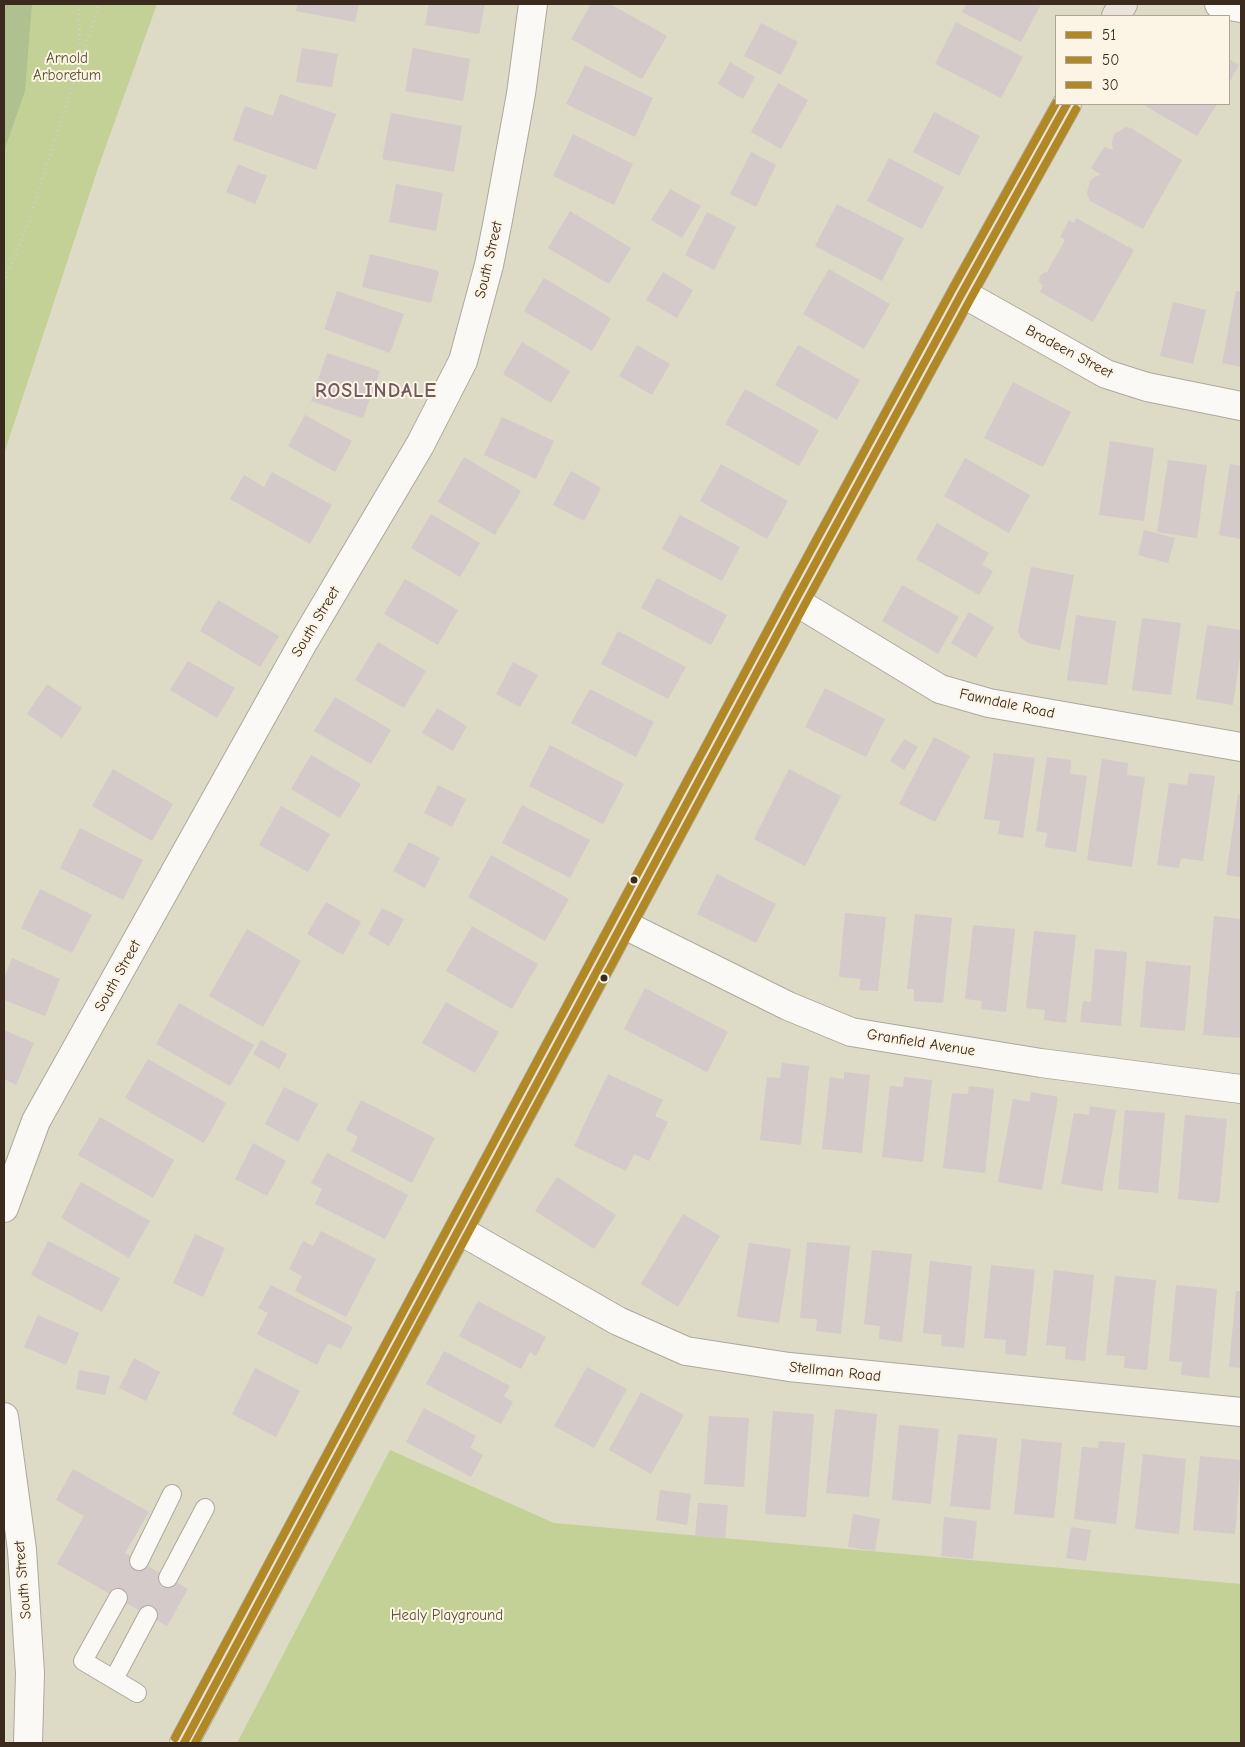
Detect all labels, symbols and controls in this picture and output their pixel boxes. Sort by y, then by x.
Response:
legend [1055,15,1230,105]
text: 51 [1102,26,1116,44]
park label: Arnold Arboretum [33,50,101,85]
text: 50 [1102,51,1119,69]
text: 30 [1102,76,1119,94]
street label: South Street [471,220,507,300]
street label: Bradeen Street [1022,321,1116,383]
district label: ROSLINDALE [314,379,438,403]
street label: South Street [288,584,344,660]
street label: Fawndale Road [958,685,1056,723]
unlabelled marker [629,875,639,885]
street label: South Street [91,937,145,1015]
unlabelled marker [599,973,609,983]
street label: Granfield Avenue [866,1026,976,1060]
street label: Stellman Road [788,1358,882,1386]
street label: South Street [11,1540,35,1620]
park label: Healy Playground [391,1607,503,1625]

